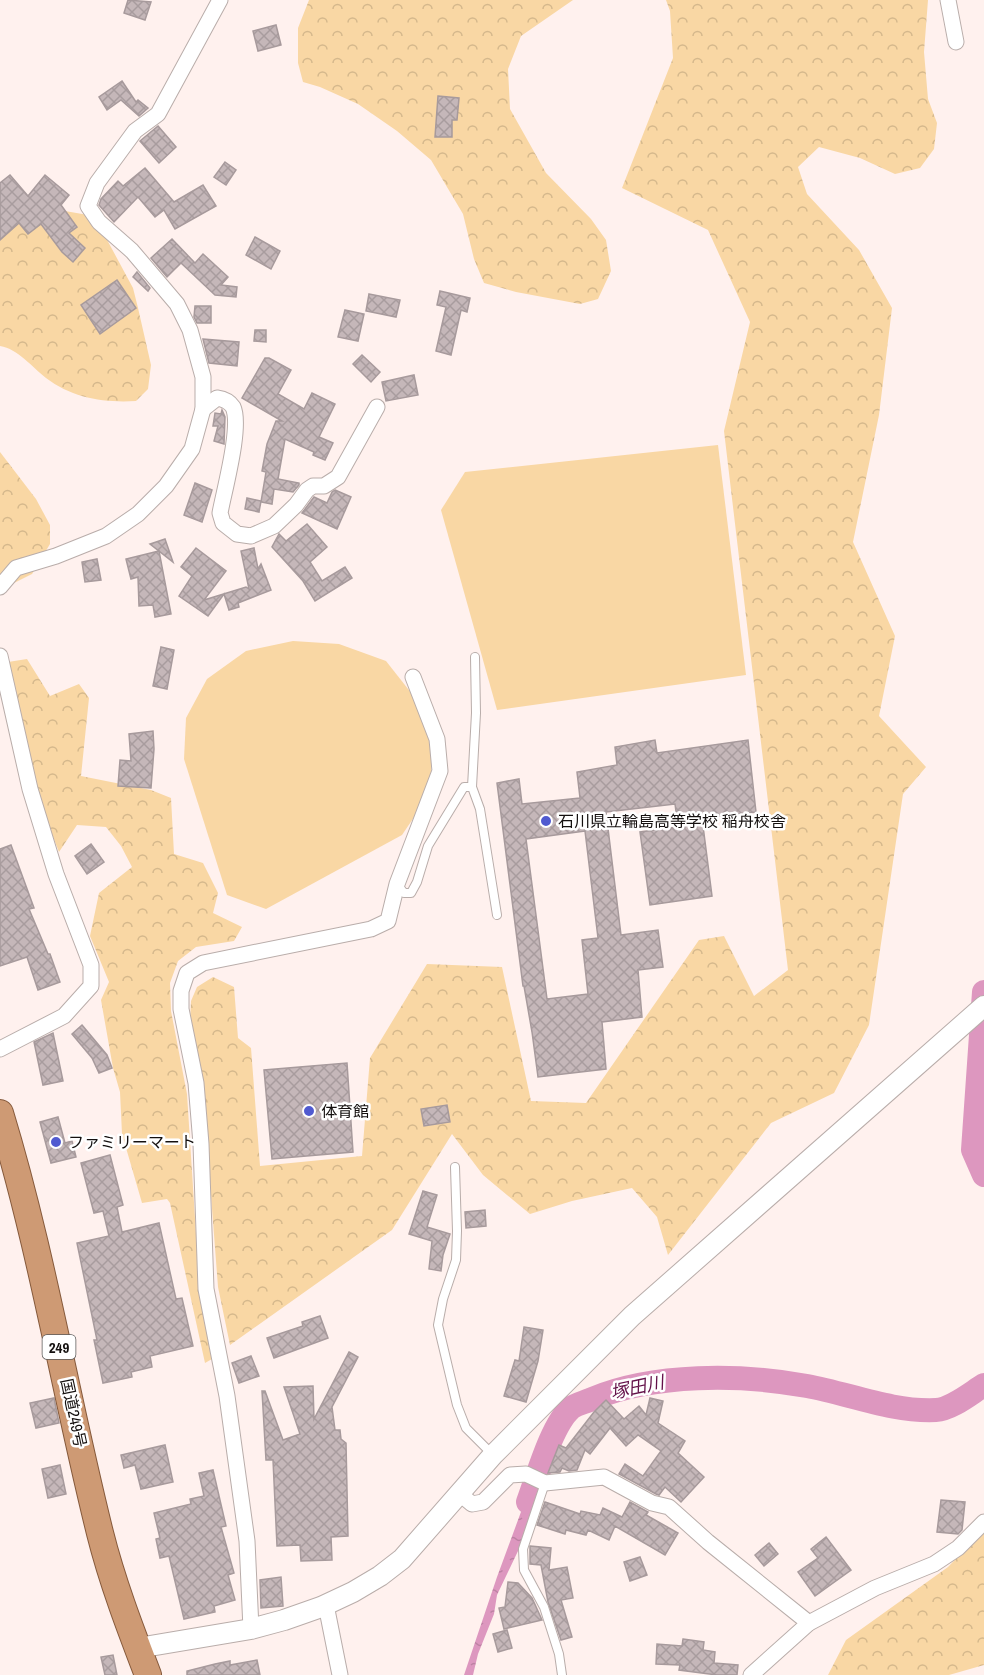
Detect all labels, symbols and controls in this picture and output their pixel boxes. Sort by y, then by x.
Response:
place label: 石川県立輪島高等学校 稲舟校舎 [558,810,786,832]
marker: 石川県立輪島高等学校 稲舟校舎 [539,814,553,828]
place label: 体育館 [321,1100,369,1122]
marker: 体育館 [302,1104,316,1118]
place label: ファミリーマート [68,1131,196,1153]
marker: ファミリーマート [49,1135,63,1149]
road number: 249 [42,1335,76,1359]
water label: 塚田川 [608,1369,668,1405]
street label: 国道249号 [56,1377,92,1449]

